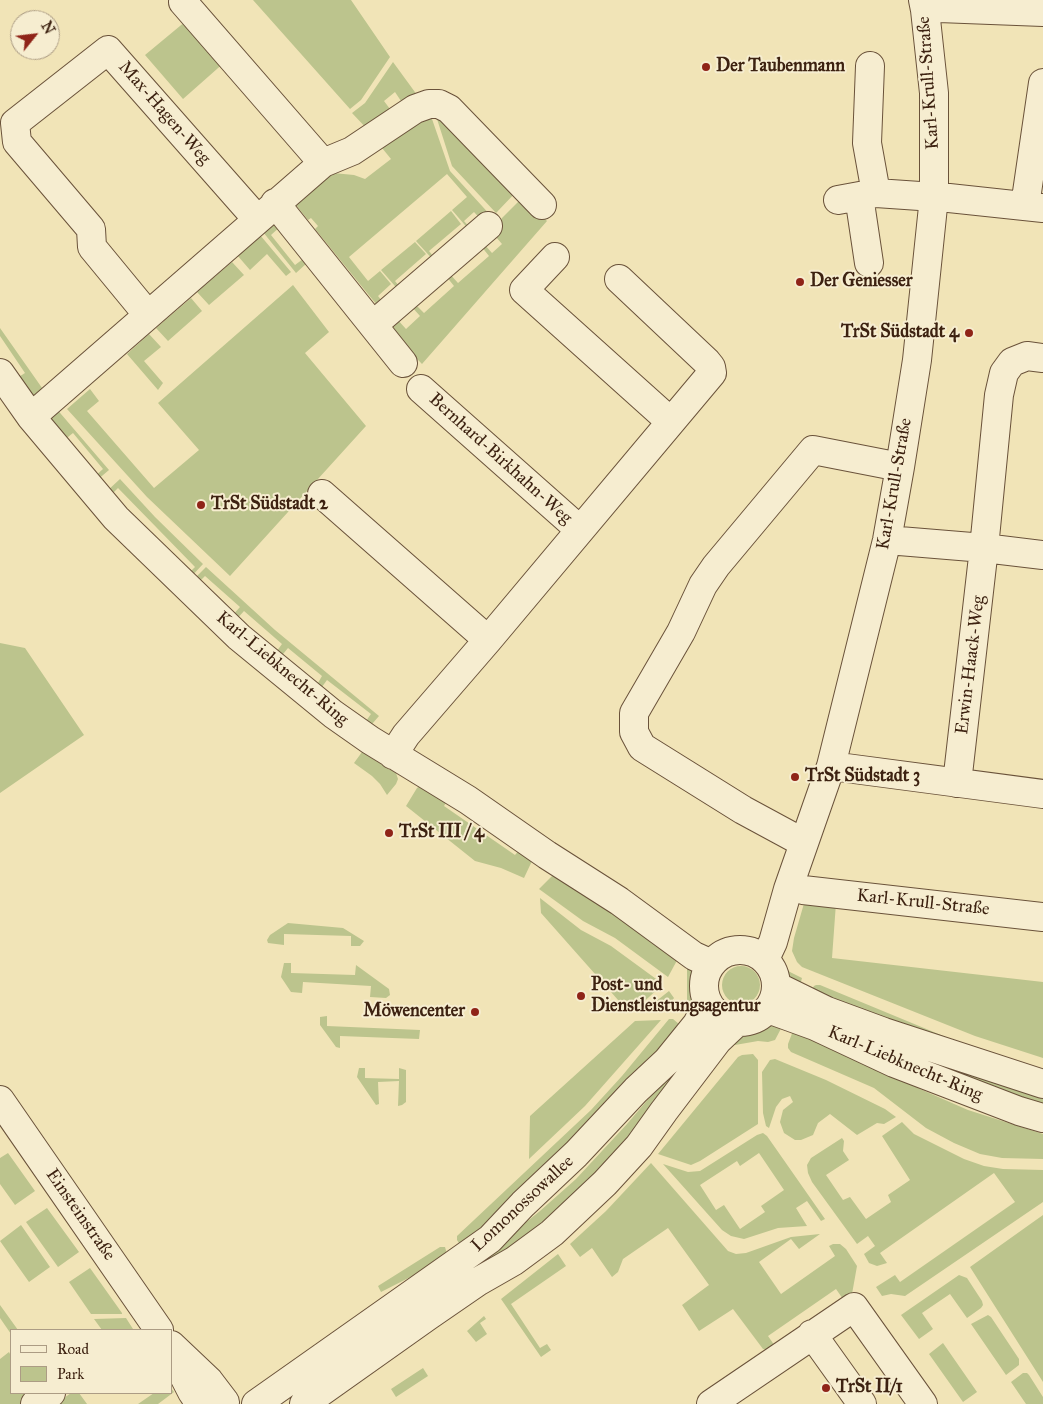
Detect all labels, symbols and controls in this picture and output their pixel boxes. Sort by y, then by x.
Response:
north arrow [10,10,60,60]
street label: Karl-Krull-Straße [914,16,944,150]
text: N [37,19,58,37]
place label: Der Taubenmann [716,56,845,78]
street label: Max-Hagen-Weg [113,57,215,169]
marker: Der Taubenmann [700,61,712,73]
place label: Der Geniesser [810,271,912,293]
marker: Der Geniesser [794,276,806,288]
place label: TrSt Südstadt 4 [841,322,959,344]
marker: TrSt Südstadt 4 [963,327,975,339]
street label: Bernhard-Birkhahn-Weg [424,389,576,529]
street label: Karl-Krull-Straße [873,416,917,552]
place label: TrSt Südstadt 2 [211,494,328,516]
marker: TrSt Südstadt 2 [195,499,207,511]
street label: Erwin-Haack-Weg [952,594,990,736]
street label: Karl-Liebknecht-Ring [211,607,353,731]
place label: TrSt Südstadt 3 [805,766,920,788]
marker: TrSt Südstadt 3 [789,771,801,783]
place label: TrSt III / 4 [399,822,484,844]
marker: TrSt III / 4 [383,827,395,839]
street label: Karl-Krull-Straße [855,885,991,921]
place label: Post- und Dienstleistungsagentur [591,975,761,1018]
marker: Post- und Dienstleistungsagentur [575,990,587,1002]
place label: Möwencenter [363,1001,465,1023]
marker: Möwencenter [469,1006,481,1018]
street label: Karl-Liebknecht-Ring [824,1022,986,1106]
street label: Lomonossowallee [467,1151,579,1257]
street label: Einsteinstraße [41,1165,119,1265]
legend [10,1329,172,1394]
text: Road [57,1340,89,1358]
text: Park [57,1365,84,1383]
place label: TrSt II/1 [836,1377,903,1399]
marker: TrSt II/1 [820,1382,832,1394]

